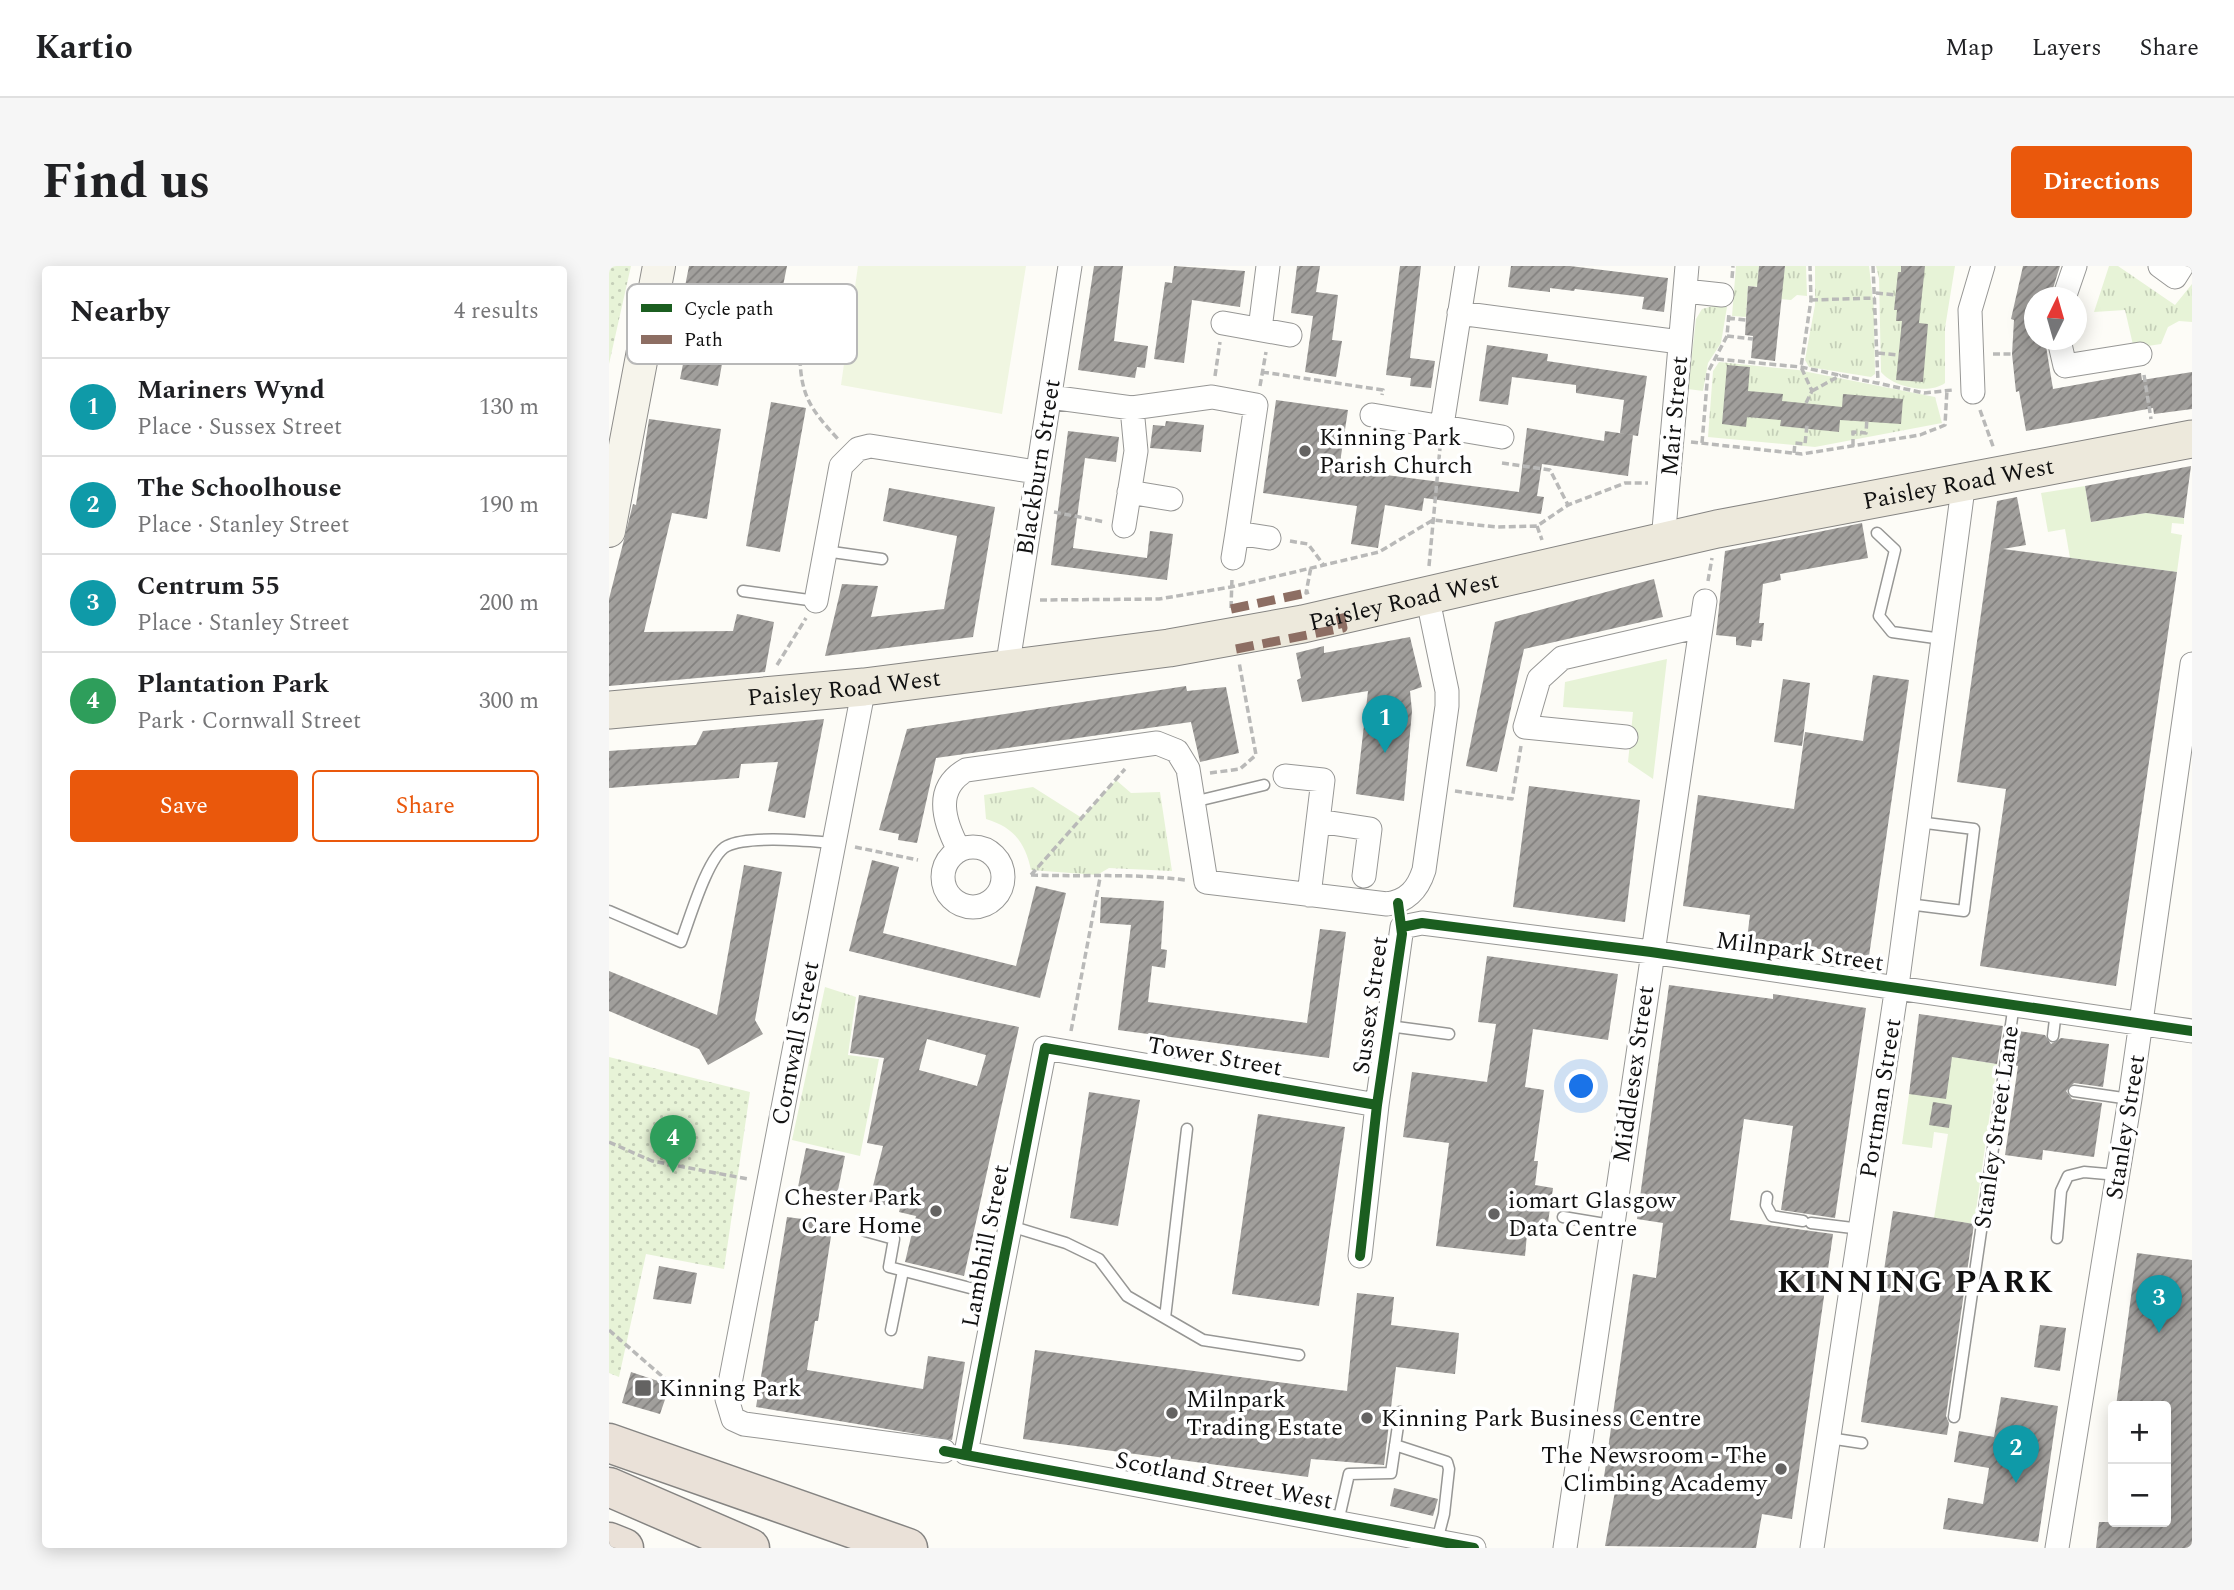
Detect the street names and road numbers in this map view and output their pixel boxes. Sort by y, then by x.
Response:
street label: Mair Street [1652,354,1698,478]
street label: Blackburn Street [1007,376,1071,558]
street label: Paisley Road West [1860,449,2057,520]
street label: Paisley Road West [1305,563,1503,641]
street label: Paisley Road West [746,660,943,716]
street label: Milnpark Street [1714,922,1886,982]
street label: Sussex Street [1343,934,1398,1076]
street label: Cornwall Street [762,958,830,1128]
street label: Middlesex Street [1604,983,1664,1165]
street label: Portman Street [1851,1016,1911,1181]
street label: Stanley Street Lane [1965,1023,2029,1231]
street label: Tower Street [1145,1027,1285,1087]
street label: Stanley Street [2097,1052,2155,1202]
street label: Lambhill Street [953,1162,1019,1331]
street label: Scotland Street West [1112,1442,1336,1520]

